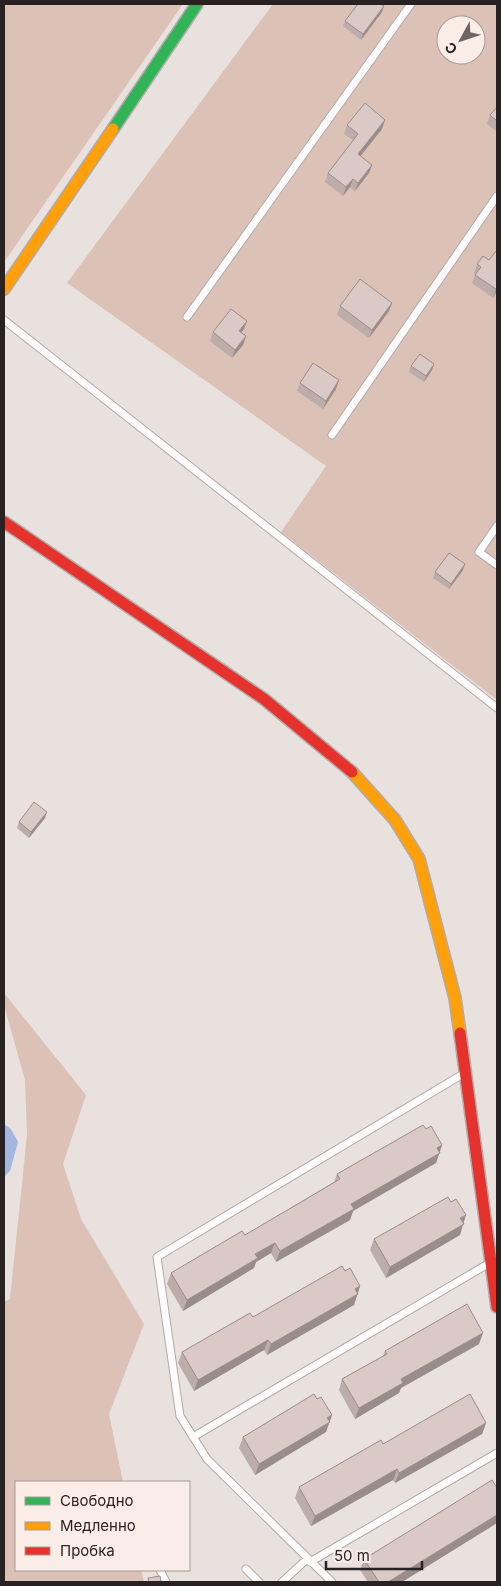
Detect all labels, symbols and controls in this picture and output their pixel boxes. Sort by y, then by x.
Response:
north arrow [436,15,486,65]
text: С [441,39,460,58]
legend [15,1481,190,1571]
text: Свободно [60,1491,134,1510]
text: Медленно [60,1516,136,1535]
scale bar [326,1538,422,1570]
text: Пробка [60,1541,115,1560]
text: 50 m [334,1546,370,1565]

